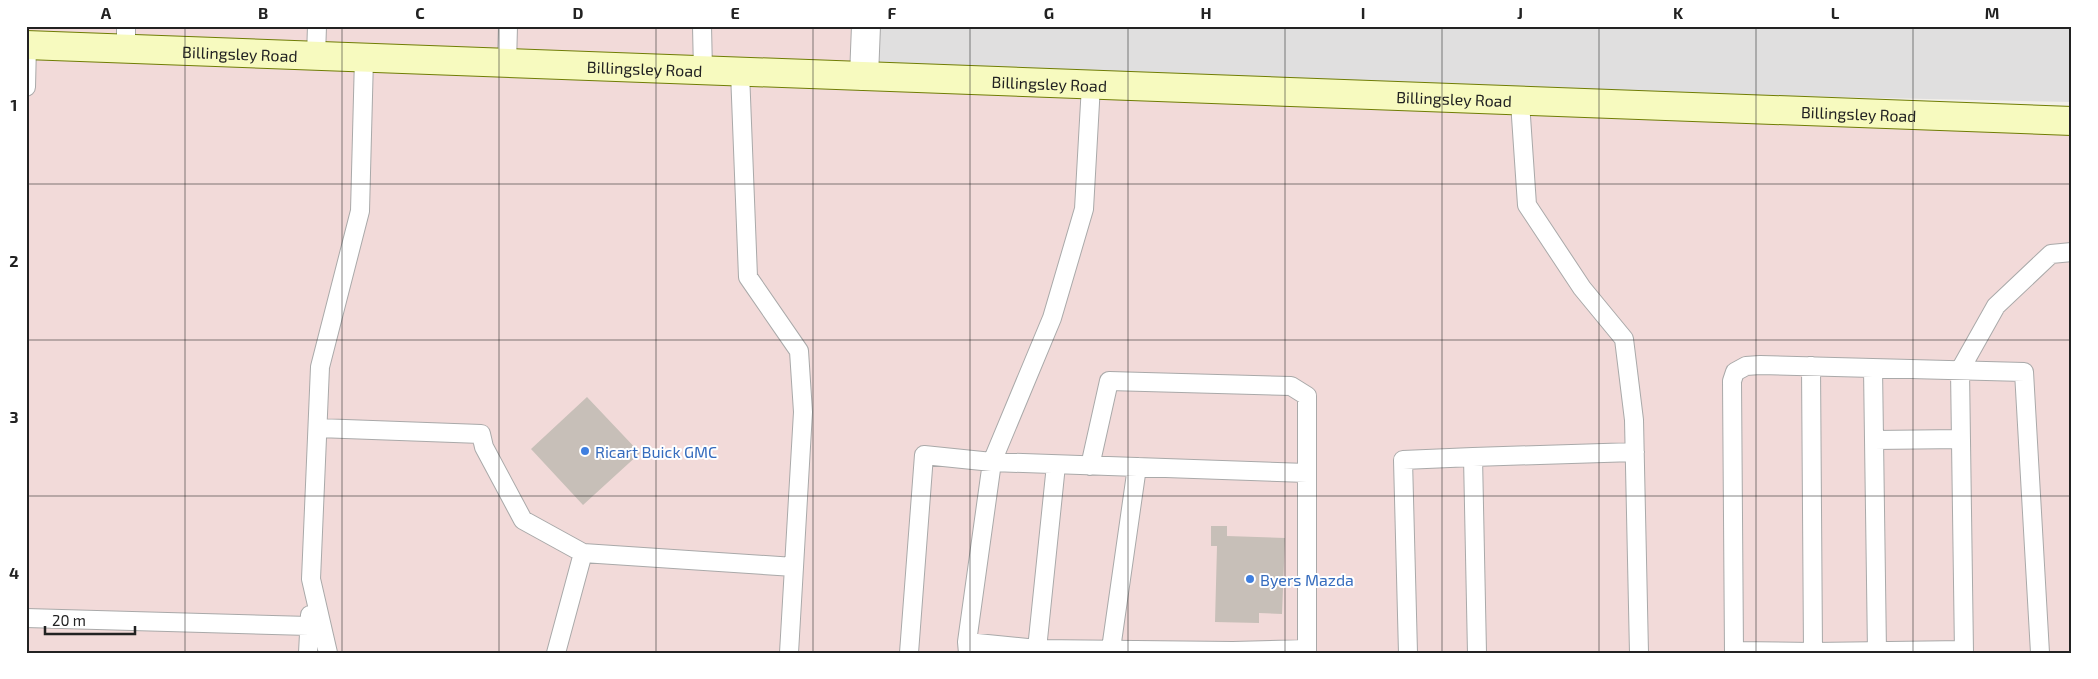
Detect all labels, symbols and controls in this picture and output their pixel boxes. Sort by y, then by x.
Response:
text: A [101,3,112,22]
text: B [258,3,268,22]
text: C [415,3,425,22]
text: D [573,3,584,22]
text: E [730,3,740,22]
text: F [888,3,897,22]
text: G [1044,3,1054,22]
text: H [1200,3,1212,22]
text: I [1361,3,1365,22]
text: J [1517,3,1523,22]
text: K [1673,3,1684,22]
text: L [1831,3,1840,22]
text: M [1985,3,1999,22]
street label: Billingsley Road [182,41,298,65]
street label: Billingsley Road [586,56,703,80]
street label: Billingsley Road [991,71,1107,95]
street label: Billingsley Road [1396,86,1512,110]
text: 1 [11,95,17,114]
street label: Billingsley Road [1801,101,1917,125]
text: 2 [9,251,19,270]
text: 3 [9,407,19,426]
place label: Ricart Buick GMC [595,442,717,461]
marker: Ricart Buick GMC [579,445,591,457]
text: 4 [9,563,19,582]
place label: Byers Mazda [1260,570,1354,589]
marker: Byers Mazda [1244,573,1256,585]
scale bar [45,604,135,636]
text: 20 m [52,611,86,629]

